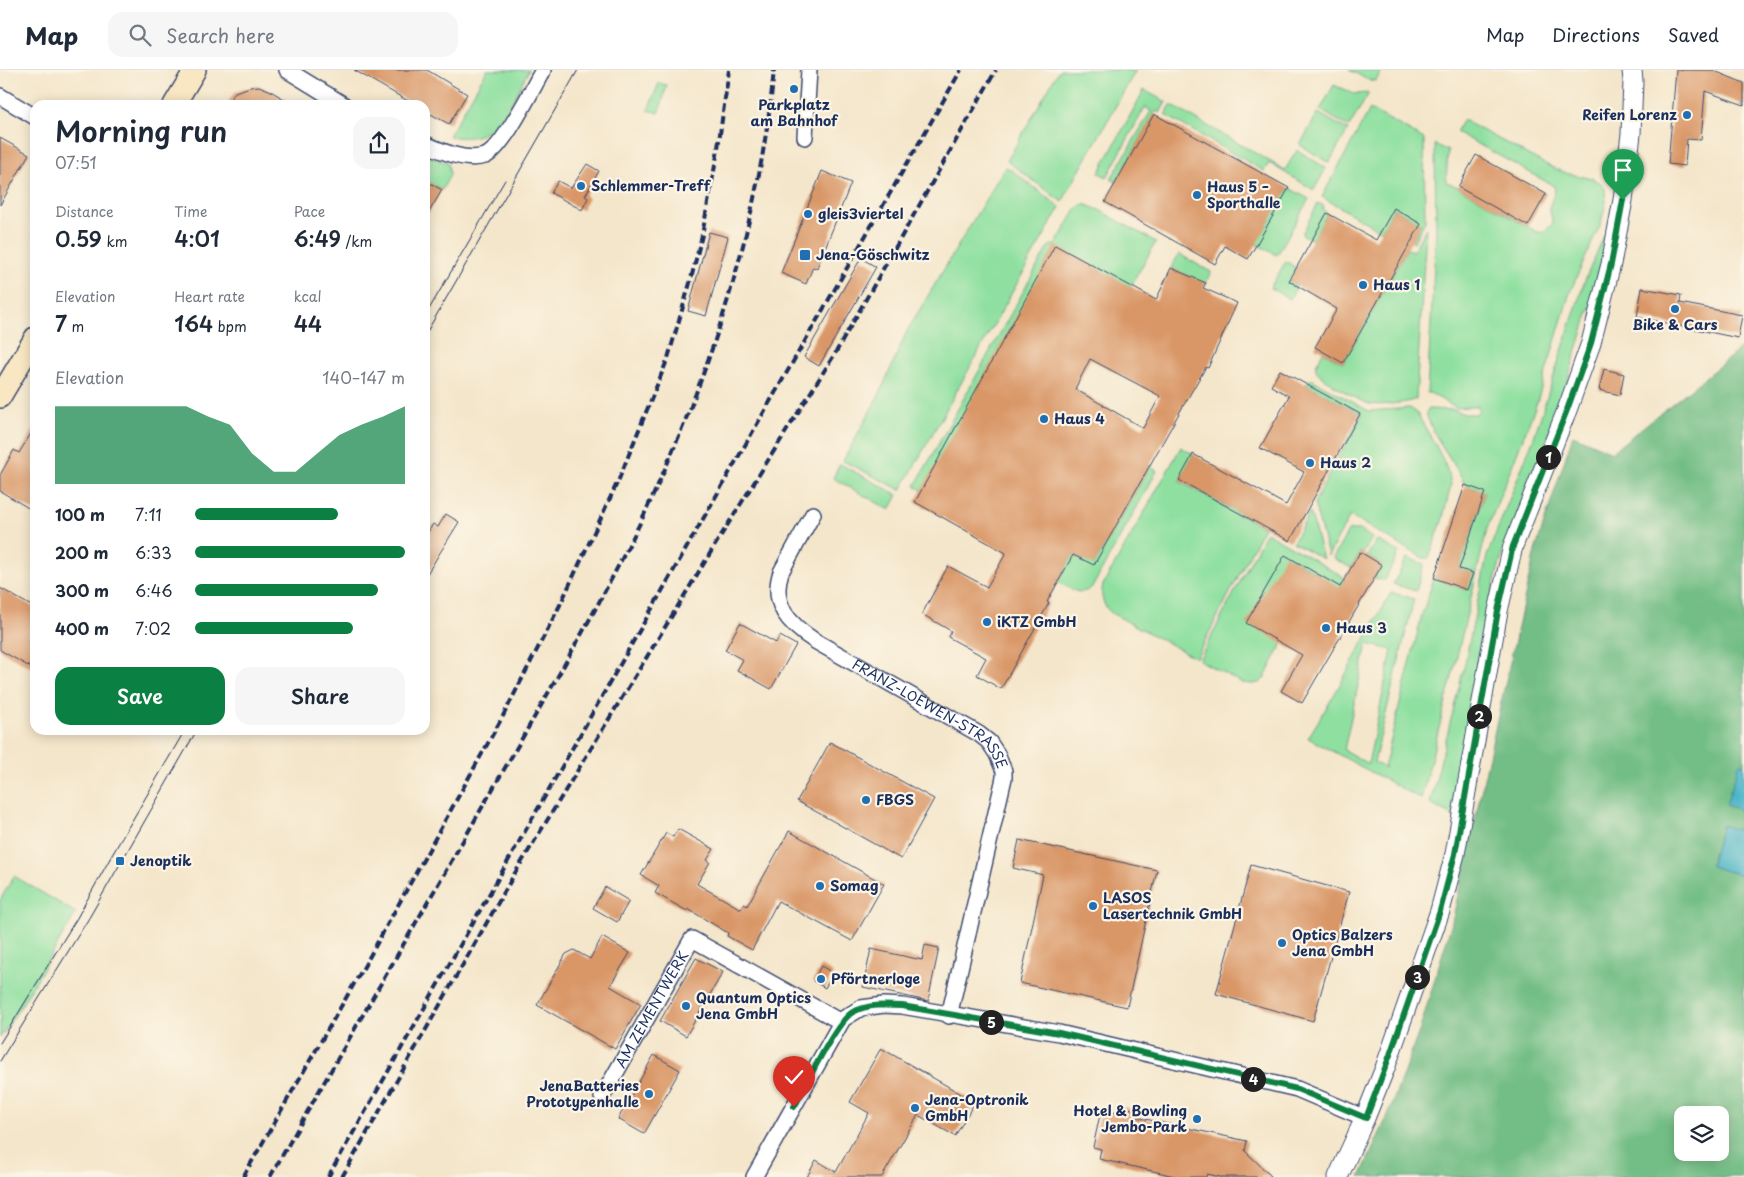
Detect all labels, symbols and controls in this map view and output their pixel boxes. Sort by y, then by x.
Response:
search box [108,12,458,57]
text: Map [25,17,78,53]
icon: search [126,21,154,49]
text: Search here [166,21,275,49]
text: Map [1486,21,1524,48]
text: Directions [1552,21,1640,48]
text: Saved [1668,21,1719,48]
marker: Parkplatz am Bahnhof [788,83,800,95]
place label: Parkplatz am Bahnhof [751,94,839,131]
place label: Reifen Lorenz [1582,104,1677,125]
text: Morning run [55,109,227,152]
marker: Reifen Lorenz [1681,109,1693,121]
button: share [353,117,405,169]
pin [1602,149,1644,200]
text: 07:51 [55,150,97,174]
icon: arrive [1609,156,1637,184]
place label: Schlemmer-Treff [591,175,711,196]
place label: Haus 5 – Sporthalle [1207,176,1281,213]
marker: Schlemmer-Treff [575,180,587,192]
marker: Haus 5 – Sporthalle [1191,189,1203,201]
text: Distance [55,201,114,222]
text: Time [174,201,207,222]
text: Pace [294,201,325,222]
place label: gleis3viertel [818,203,903,224]
marker: gleis3viertel [802,208,814,220]
text: 0.59 [55,222,102,254]
text: 4:01 [174,222,220,254]
text: 6:49 [294,222,341,254]
text: km [102,231,128,252]
text: /km [341,231,372,252]
place label: Jena-Göschwitz [816,244,930,265]
marker: Jena-Göschwitz [798,248,812,262]
place label: Haus 1 [1373,274,1420,295]
marker: Haus 1 [1357,279,1369,291]
text: Elevation [55,286,115,307]
text: Heart rate [174,286,245,307]
text: kcal [294,286,322,307]
marker: Bike & Cars [1669,303,1681,315]
text: 7 [55,307,67,339]
text: 164 [174,307,213,339]
text: 44 [294,307,322,339]
place label: Bike & Cars [1633,314,1718,335]
text: m [67,316,84,337]
text: bpm [213,316,247,337]
text: Elevation [55,365,124,389]
text: 140–147 m [322,365,405,389]
place label: Haus 4 [1054,408,1105,429]
marker: Haus 4 [1038,413,1050,425]
pin: 1 [1536,444,1560,470]
text: 1 [1545,447,1552,468]
place label: Haus 2 [1320,452,1371,473]
marker: Haus 2 [1304,457,1316,469]
text: 100 m [55,502,105,526]
text: 7:11 [135,502,162,526]
text: 200 m [55,540,109,564]
text: 6:33 [135,540,172,564]
text: 300 m [55,578,109,602]
text: 6:46 [135,578,173,602]
place label: iKTZ GmbH [997,611,1076,632]
text: 400 m [55,616,109,640]
text: 7:02 [135,616,171,640]
marker: iKTZ GmbH [981,616,993,628]
place label: Haus 3 [1336,617,1387,638]
marker: Haus 3 [1320,622,1332,634]
street label: FRANZ-LOEWEN-STRASSE [848,653,1013,772]
button: Save [55,667,225,725]
button: Share [235,667,405,725]
pin: 2 [1466,704,1492,728]
text: 2 [1475,706,1484,727]
place label: FBGS [876,789,914,810]
marker: FBGS [860,794,872,806]
place label: Jenoptik [130,850,192,871]
marker: Jenoptik [114,855,126,867]
place label: Somag [830,875,879,896]
marker: Somag [814,880,826,892]
place label: LASOS Lasertechnik GmbH [1103,887,1242,924]
marker: LASOS Lasertechnik GmbH [1087,900,1099,912]
place label: Optics Balzers Jena GmbH [1292,924,1393,961]
marker: Optics Balzers Jena GmbH [1276,937,1288,949]
street label: AM ZEMENTWERK [610,946,693,1071]
pin: 3 [1404,964,1430,990]
text: 3 [1413,967,1422,988]
place label: Pförtnerloge [831,968,921,989]
marker: Pförtnerloge [815,973,827,985]
place label: Quantum Optics Jena GmbH [696,987,811,1024]
marker: Quantum Optics Jena GmbH [680,1000,692,1012]
pin: 5 [978,1010,1004,1034]
text: 5 [987,1012,996,1033]
pin [773,1056,815,1107]
icon: check [780,1063,808,1091]
pin: 4 [1240,1066,1266,1092]
text: 4 [1249,1069,1258,1090]
place label: JenaBatteries Prototypenhalle [526,1075,639,1112]
marker: JenaBatteries Prototypenhalle [643,1088,655,1100]
place label: Jena-Optronik GmbH [925,1089,1029,1126]
place label: Hotel & Bowling Jembo-Park [1073,1100,1188,1137]
marker: Jena-Optronik GmbH [909,1102,921,1114]
map controls [1674,1106,1729,1161]
button: layers [1674,1106,1729,1161]
marker: Hotel & Bowling Jembo-Park [1191,1113,1203,1125]

